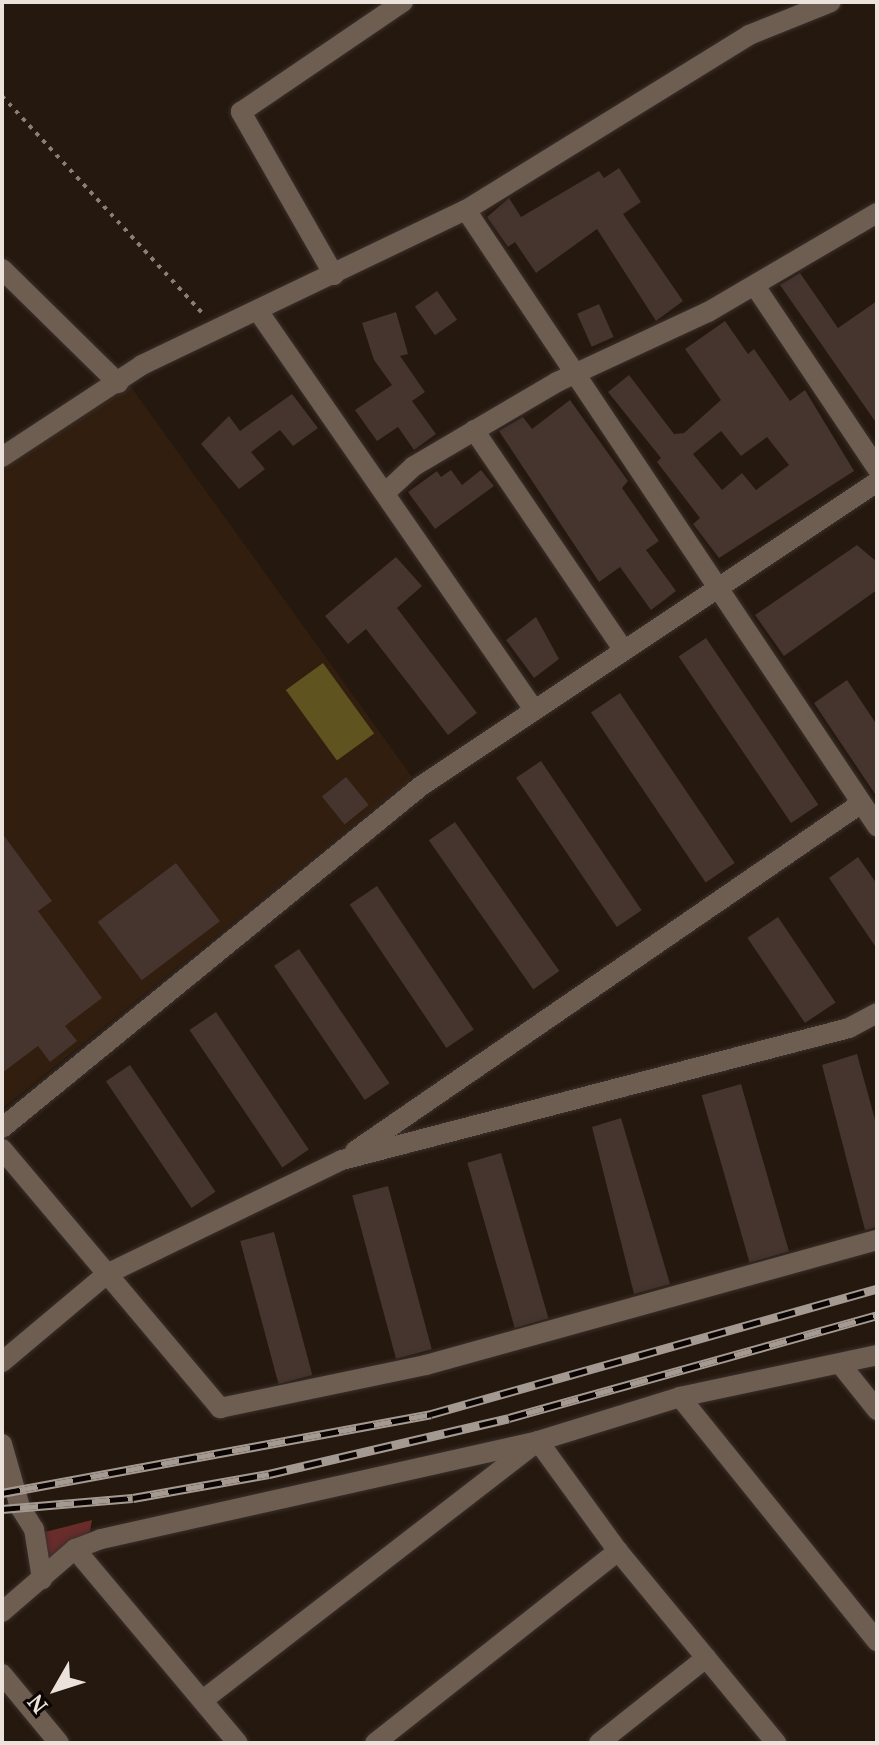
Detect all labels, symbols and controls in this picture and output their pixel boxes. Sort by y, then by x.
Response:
north arrow [16,1649,96,1729]
text: N [20,1689,53,1720]

